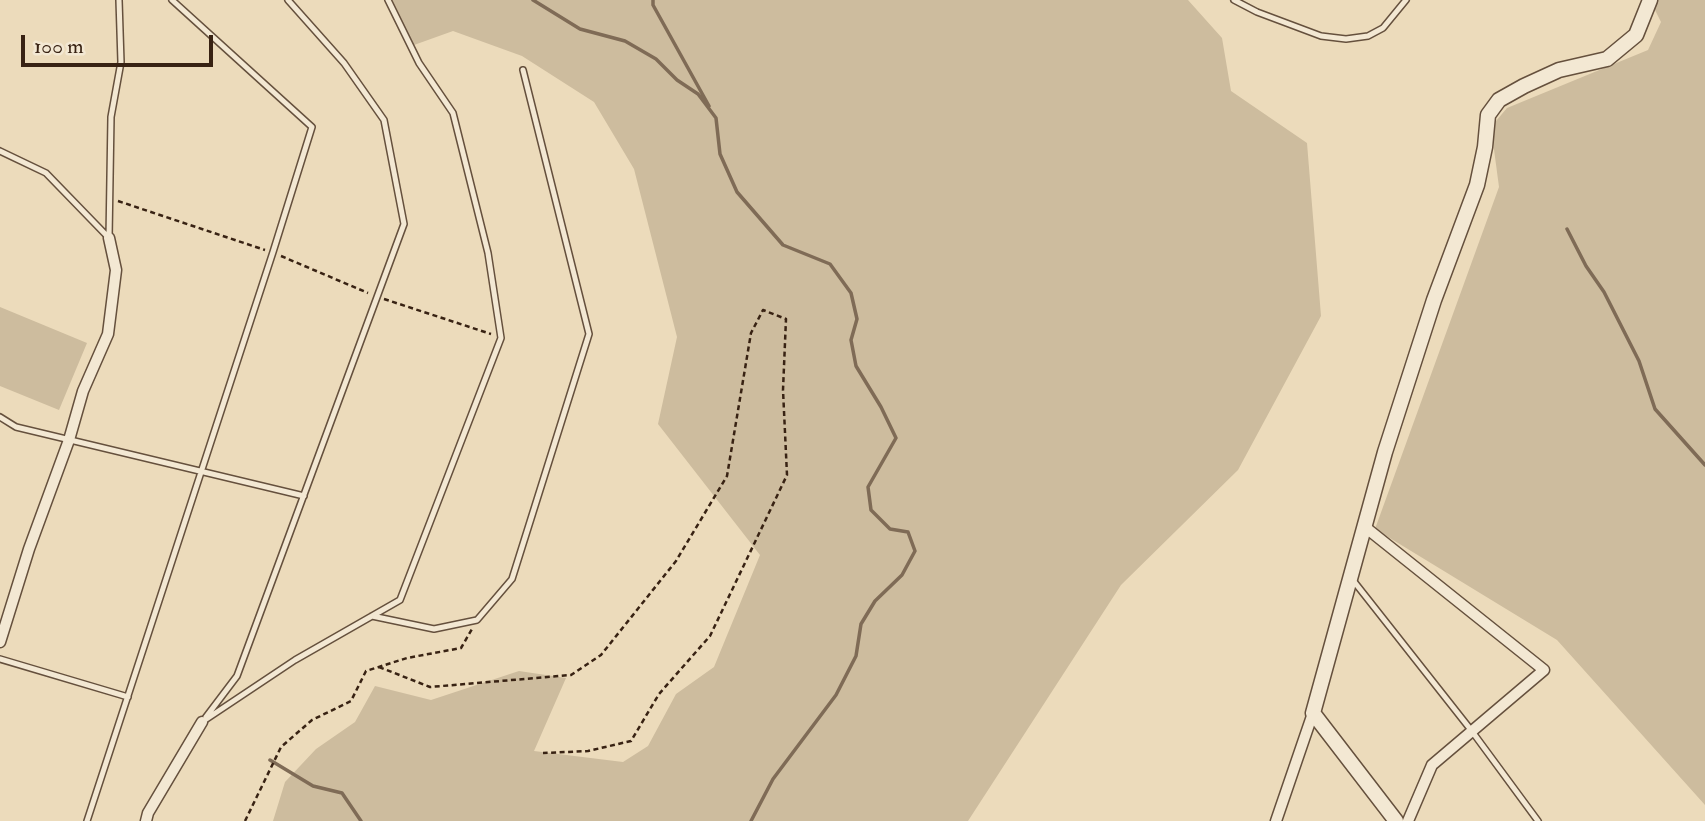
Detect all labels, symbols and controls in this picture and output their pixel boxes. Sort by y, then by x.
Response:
scale bar [24,21,217,65]
text: 100 m [34,33,84,60]

